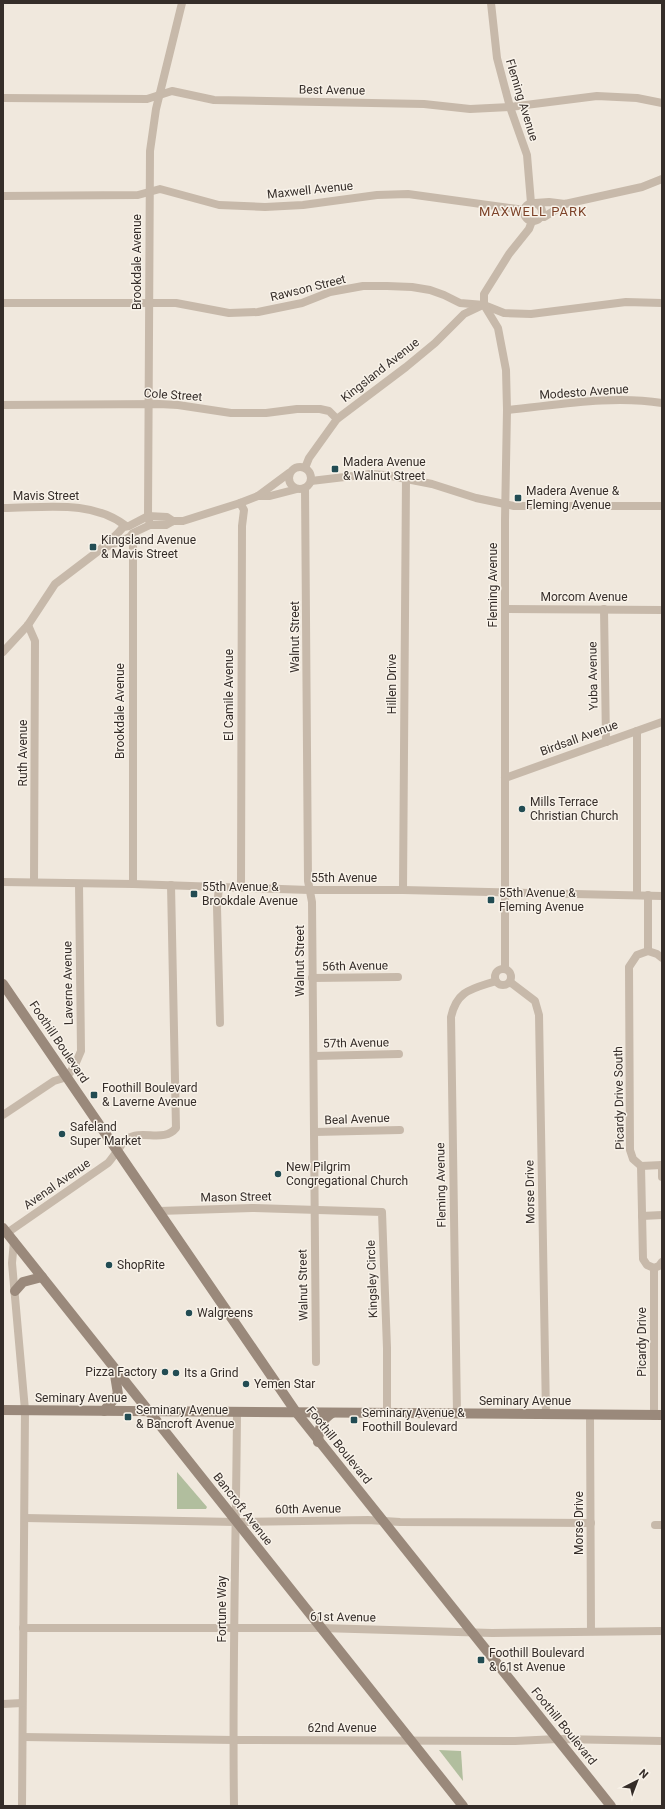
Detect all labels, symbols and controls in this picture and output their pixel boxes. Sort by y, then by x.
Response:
street label: Fleming Avenue [503,57,541,143]
street label: Best Avenue [299,82,365,98]
street label: Maxwell Avenue [266,179,354,201]
district label: MAXWELL PARK [479,204,587,219]
street label: Brookdale Avenue [130,214,144,310]
street label: Rawson Street [269,272,347,304]
street label: Kingsland Avenue [338,335,422,405]
street label: Modesto Avenue [539,382,629,402]
street label: Cole Street [143,386,203,404]
place label: Madera Avenue & Walnut Street [343,455,426,483]
marker: Madera Avenue & Walnut Street [330,464,340,474]
place label: Madera Avenue & Fleming Avenue [526,484,620,512]
street label: Mavis Street [13,489,79,503]
marker: Madera Avenue & Fleming Avenue [513,493,523,503]
place label: Kingsland Avenue & Mavis Street [101,533,196,561]
marker: Kingsland Avenue & Mavis Street [88,542,98,552]
street label: Fleming Avenue [486,543,500,627]
street label: Morcom Avenue [540,590,628,604]
street label: Walnut Street [288,601,302,673]
street label: Yuba Avenue [585,641,601,711]
street label: El Camile Avenue [222,649,236,741]
street label: Hillen Drive [385,654,399,714]
street label: Brookdale Avenue [113,663,127,759]
street label: Birdsall Avenue [538,717,620,759]
street label: Ruth Avenue [16,720,30,786]
place label: Mills Terrace Christian Church [530,795,618,823]
marker: Mills Terrace Christian Church [517,804,527,814]
street label: 55th Avenue [311,871,377,885]
place label: 55th Avenue & Brookdale Avenue [202,880,298,908]
place label: 55th Avenue & Fleming Avenue [499,886,584,914]
marker: 55th Avenue & Brookdale Avenue [189,889,199,899]
marker: 55th Avenue & Fleming Avenue [486,895,496,905]
street label: Walnut Street [293,925,307,997]
street label: Laverne Avenue [60,941,76,1025]
street label: 56th Avenue [322,958,388,974]
street label: Foothill Boulevard [26,998,92,1086]
street label: 57th Avenue [323,1035,389,1051]
street label: Picardy Drive South [611,1046,627,1150]
place label: Foothill Boulevard & Laverne Avenue [102,1081,198,1109]
marker: Foothill Boulevard & Laverne Avenue [89,1090,99,1100]
street label: Beal Avenue [324,1111,390,1127]
place label: Safeland Super Market [70,1120,141,1148]
marker: Safeland Super Market [57,1129,67,1139]
street label: Fleming Avenue [433,1142,449,1228]
street label: Avenal Avenue [21,1156,93,1212]
place label: New Pilgrim Congregational Church [286,1160,408,1188]
street label: Morse Drive [522,1160,538,1224]
marker: New Pilgrim Congregational Church [273,1169,283,1179]
street label: Mason Street [200,1189,272,1205]
street label: Kingsley Circle [364,1240,380,1318]
street label: Walnut Street [295,1249,311,1321]
place label: ShopRite [117,1258,165,1272]
marker: ShopRite [104,1260,114,1270]
place label: Walgreens [197,1306,253,1320]
street label: Picardy Drive [635,1307,649,1377]
marker: Walgreens [184,1308,194,1318]
place label: Pizza Factory [85,1365,157,1379]
place label: Its a Grind [184,1366,238,1380]
marker: Pizza Factory [160,1367,170,1377]
marker: Its a Grind [171,1368,181,1378]
place label: Yemen Star [254,1377,315,1391]
marker: Yemen Star [241,1379,251,1389]
street label: Seminary Avenue [35,1391,127,1405]
street label: Seminary Avenue [479,1394,571,1408]
place label: Seminary Avenue & Bancroft Avenue [136,1403,234,1431]
street label: Foothill Boulevard [303,1403,375,1487]
place label: Seminary Avenue & Foothill Boulevard [362,1406,465,1434]
marker: Seminary Avenue & Bancroft Avenue [123,1412,133,1422]
marker: Seminary Avenue & Foothill Boulevard [349,1415,359,1425]
street label: Bancroft Avenue [210,1470,276,1548]
street label: Morse Drive [572,1491,586,1555]
street label: 60th Avenue [275,1501,341,1517]
street label: Fortune Way [215,1575,229,1642]
street label: 61st Avenue [310,1609,376,1625]
place label: Foothill Boulevard & 61st Avenue [489,1646,585,1674]
marker: Foothill Boulevard & 61st Avenue [476,1655,486,1665]
street label: Foothill Boulevard [528,1684,600,1768]
street label: 62nd Avenue [307,1721,377,1735]
north arrow [617,1761,657,1801]
text: N [636,1767,651,1782]

